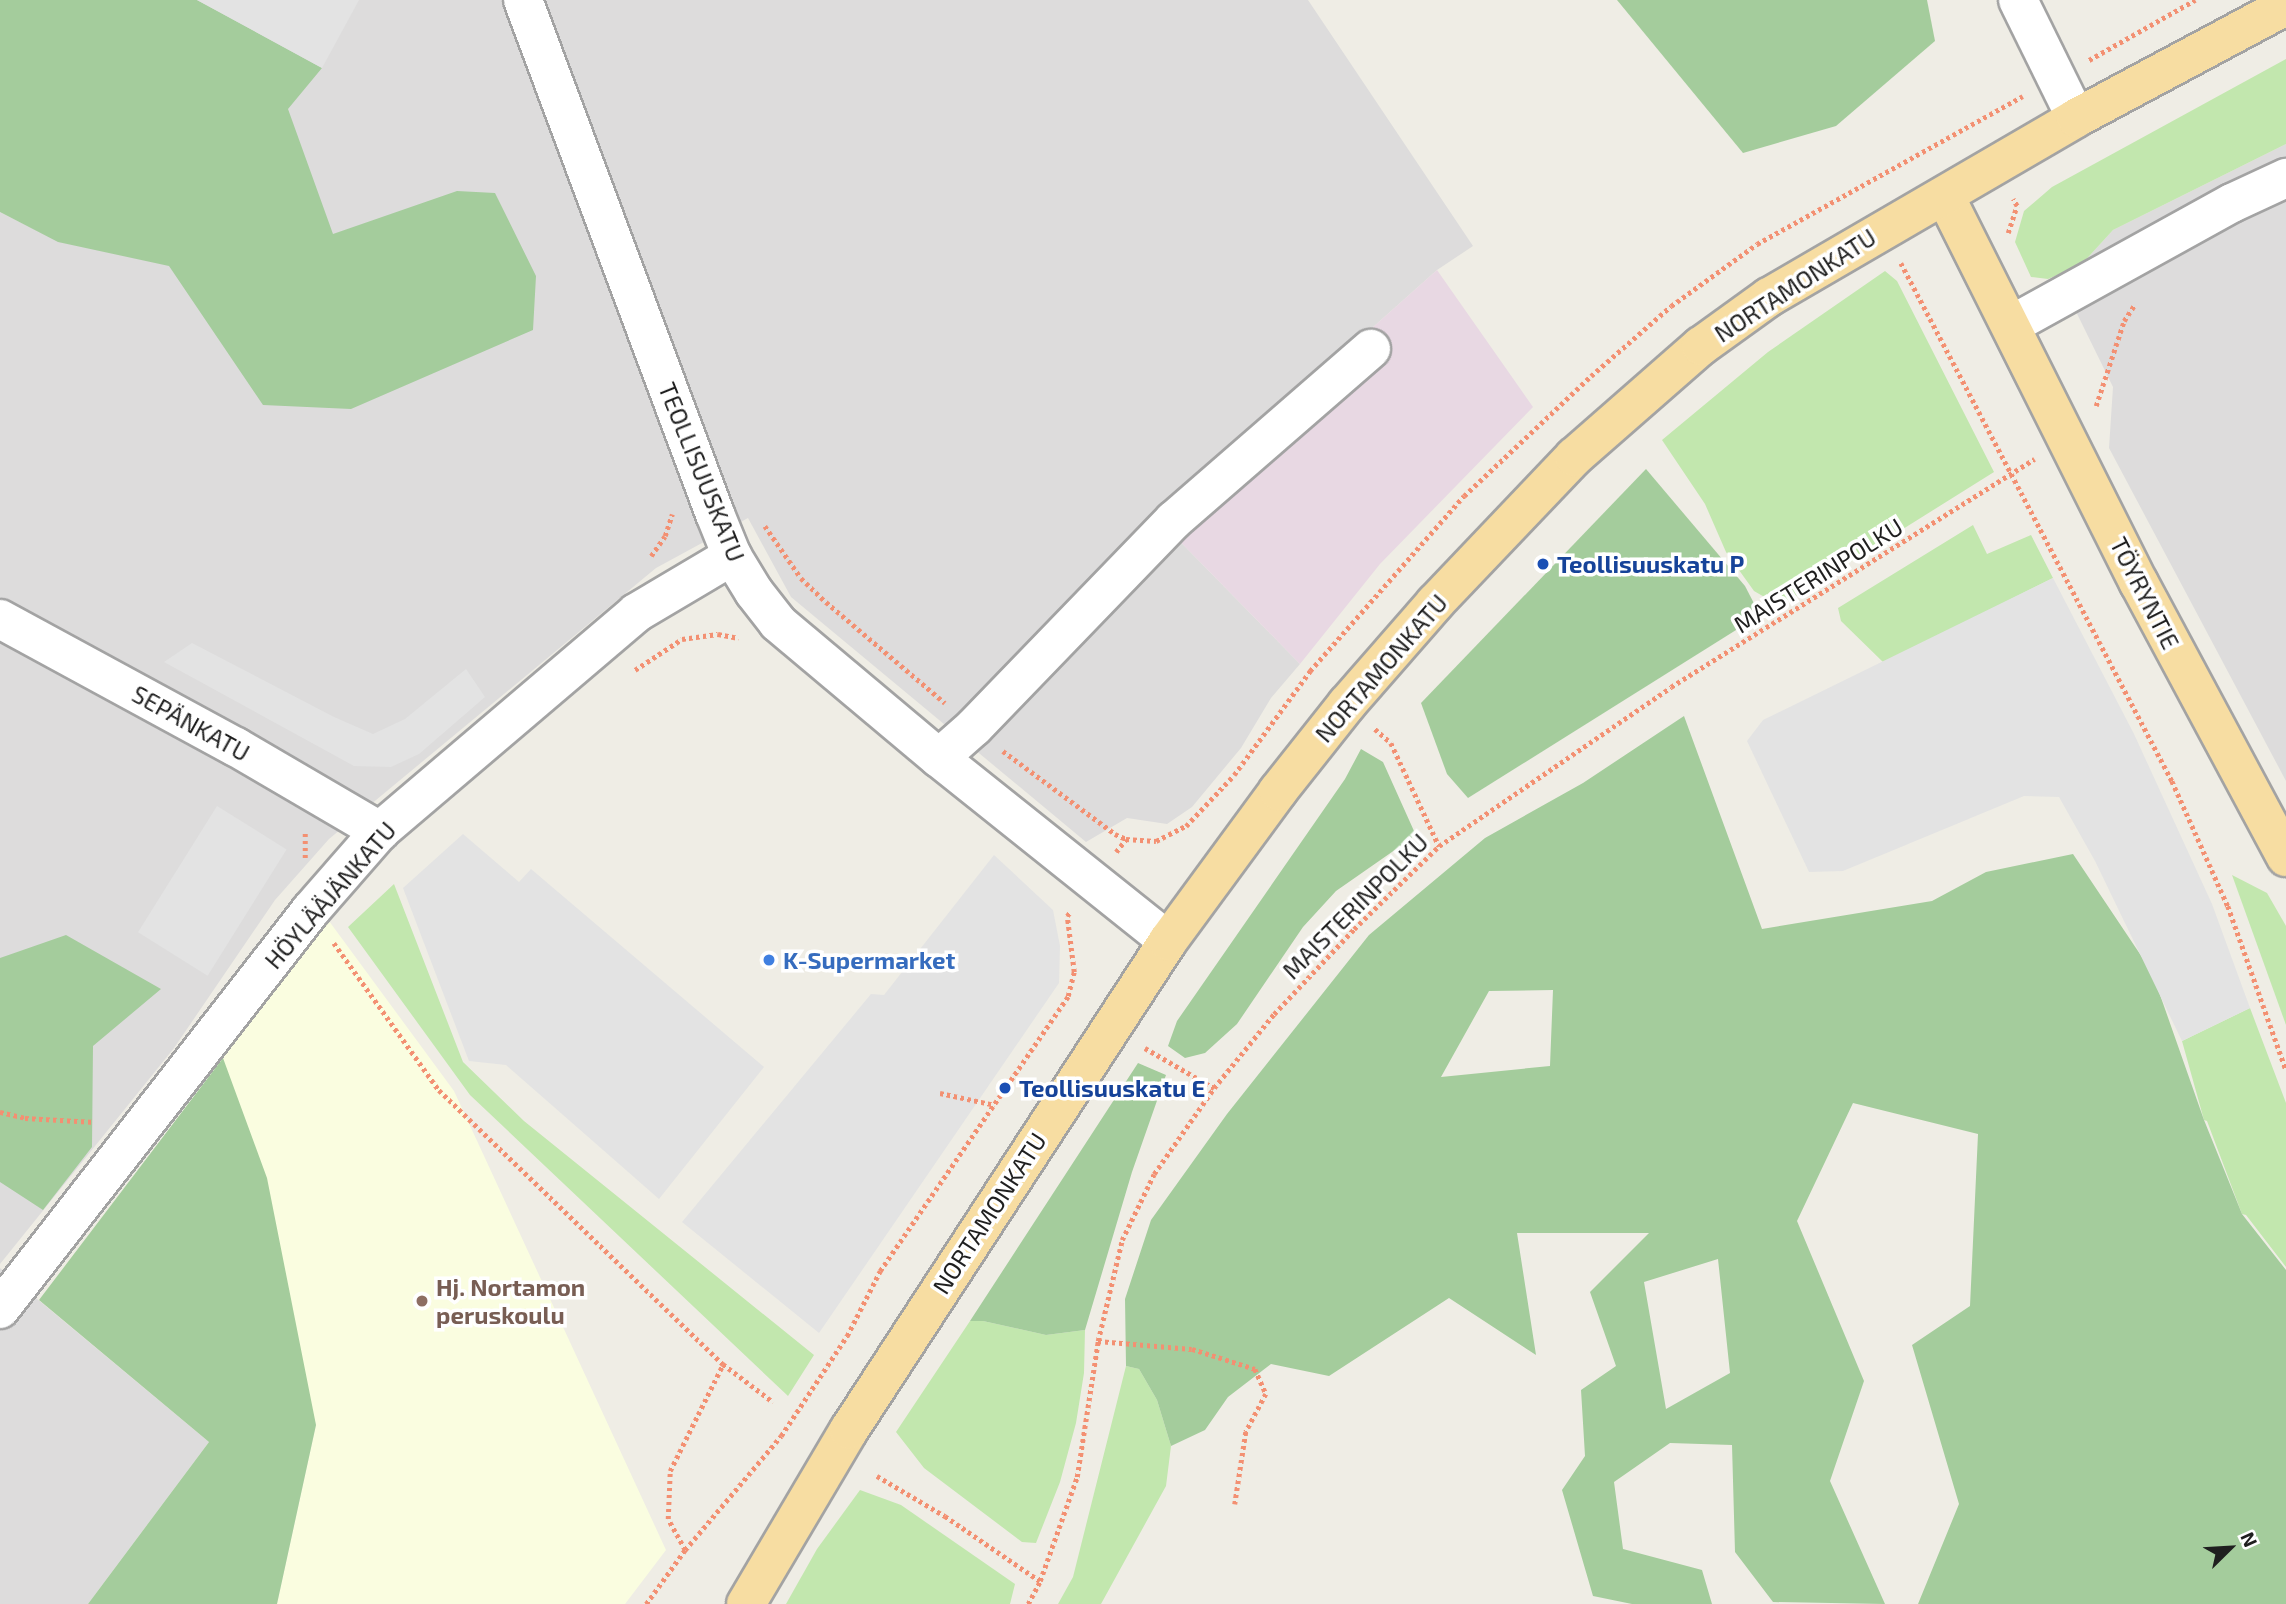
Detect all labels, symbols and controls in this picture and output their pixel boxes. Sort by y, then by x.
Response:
street label: NORTAMONKATU [1709,222,1881,348]
street label: TEOLLISUUSKATU [653,378,751,566]
street label: MAISTERINPOLKU [1728,511,1908,639]
street label: TÖYRYNTIE [2105,532,2185,654]
place label: Teollisuuskatu P [1557,550,1744,578]
marker: Teollisuuskatu P [1535,556,1551,572]
street label: NORTAMONKATU [1309,588,1453,748]
street label: SEPÄNKATU [127,679,255,767]
street label: HÖYLÄÄJÄNKATU [258,816,402,974]
street label: MAISTERINPOLKU [1276,827,1434,985]
place label: K-Supermarket [783,946,955,974]
marker: K-Supermarket [761,952,777,968]
place label: Teollisuuskatu E [1019,1074,1205,1102]
marker: Teollisuuskatu E [997,1080,1013,1096]
street label: NORTAMONKATU [926,1127,1052,1299]
place label: Hj. Nortamon peruskoulu [436,1273,585,1329]
marker: Hj. Nortamon peruskoulu [414,1293,430,1309]
north arrow [2195,1513,2265,1583]
text: N [2236,1528,2263,1550]

